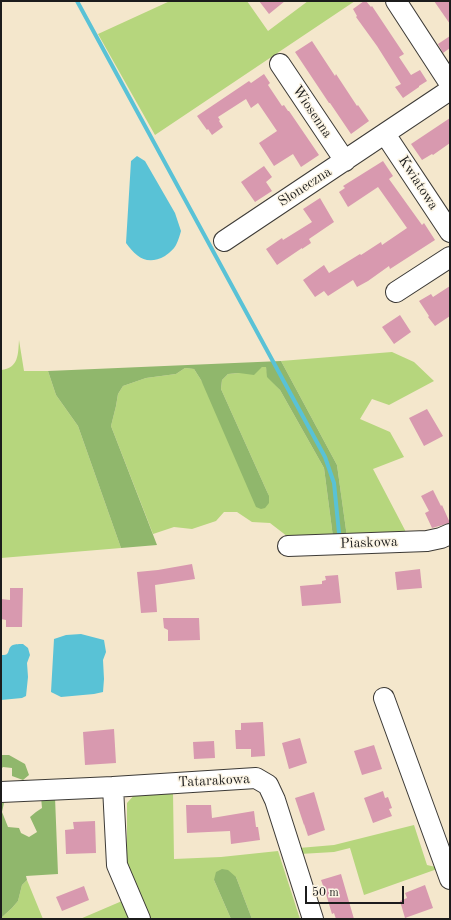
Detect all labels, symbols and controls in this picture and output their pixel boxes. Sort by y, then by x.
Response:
street label: Wiosenna [288,83,336,141]
street label: Kwiatowa [394,153,442,213]
street label: Słoneczna [275,164,335,210]
street label: Piaskowa [340,534,398,552]
street label: Tatarakowa [178,771,250,791]
scale bar [307,878,406,904]
text: 50 m [312,887,339,899]

